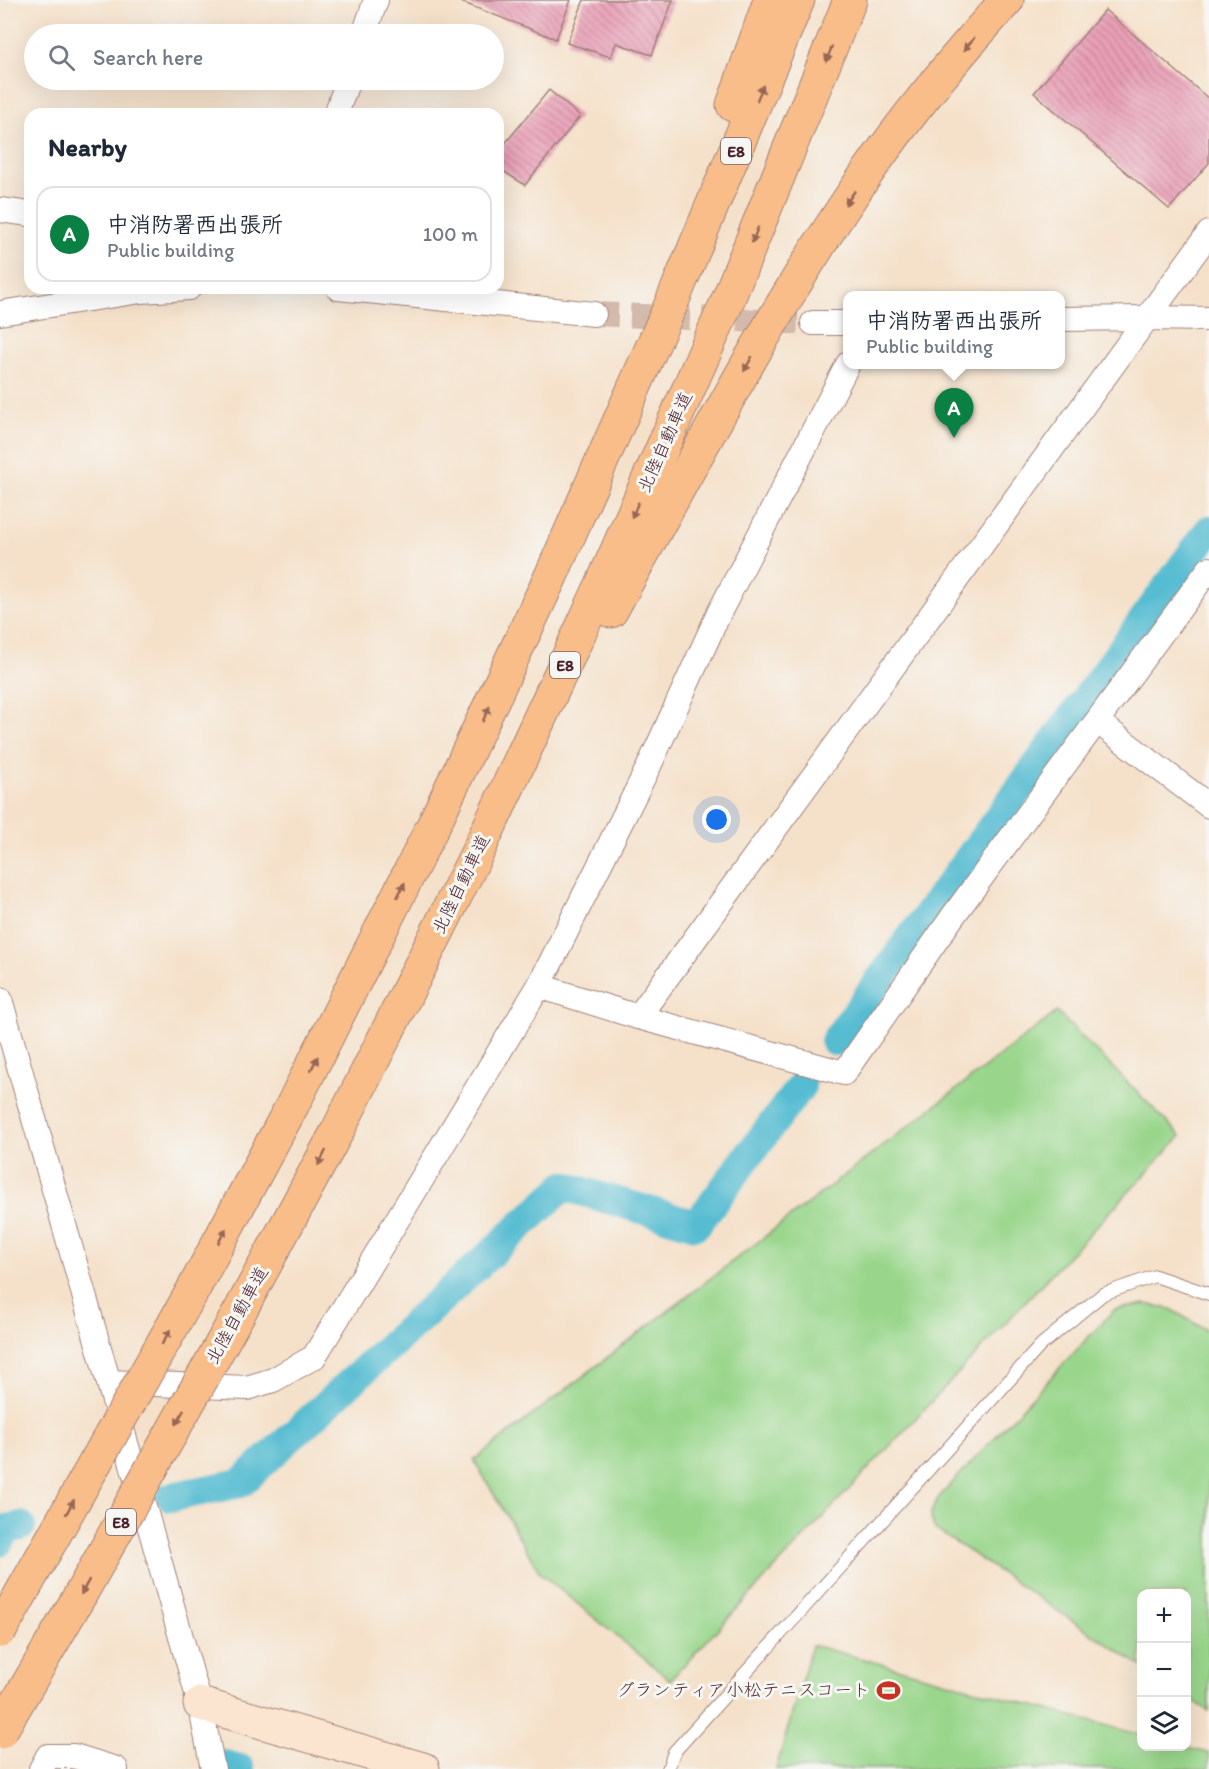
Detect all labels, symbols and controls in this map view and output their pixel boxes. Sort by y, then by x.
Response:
search box [24,24,504,90]
one-way arrow [962,36,975,52]
icon: search [45,41,78,74]
text: Search here [93,44,203,71]
one-way arrow [824,46,834,64]
one-way arrow [755,84,765,102]
text: Nearby [48,131,127,163]
road number: E8 [721,138,751,164]
one-way arrow [844,190,856,206]
text: 中消防署西出張所 [107,211,283,238]
text: A [63,222,76,246]
text: 100 m [423,222,478,246]
one-way arrow [750,226,760,244]
text: Public building [107,238,234,262]
popup [843,291,1065,369]
text: 中消防署西出張所 [866,307,1042,334]
text: Public building [866,334,993,358]
one-way arrow [743,356,753,373]
street label: 北陸自動車道 [633,388,697,496]
pin: A [934,388,974,438]
one-way arrow [630,501,640,519]
road number: E8 [550,652,580,678]
one-way arrow [481,706,490,723]
your location [702,805,731,834]
street label: 北陸自動車道 [427,831,495,937]
one-way arrow [396,881,406,898]
one-way arrow [308,1055,318,1073]
one-way arrow [317,1150,327,1167]
one-way arrow [217,1227,227,1244]
street label: 北陸自動車道 [201,1262,273,1368]
one-way arrow [161,1329,171,1346]
one-way arrow [175,1409,185,1426]
one-way arrow [65,1499,76,1515]
road number: E8 [106,1509,136,1535]
one-way arrow [80,1579,90,1596]
map controls [1137,1589,1191,1751]
button: + [1137,1589,1191,1643]
button: − [1137,1643,1191,1697]
sports icon: グランティア小松テニスコート [875,1677,901,1703]
place label: グランティア小松テニスコート [617,1679,870,1701]
button: layers [1137,1697,1191,1751]

